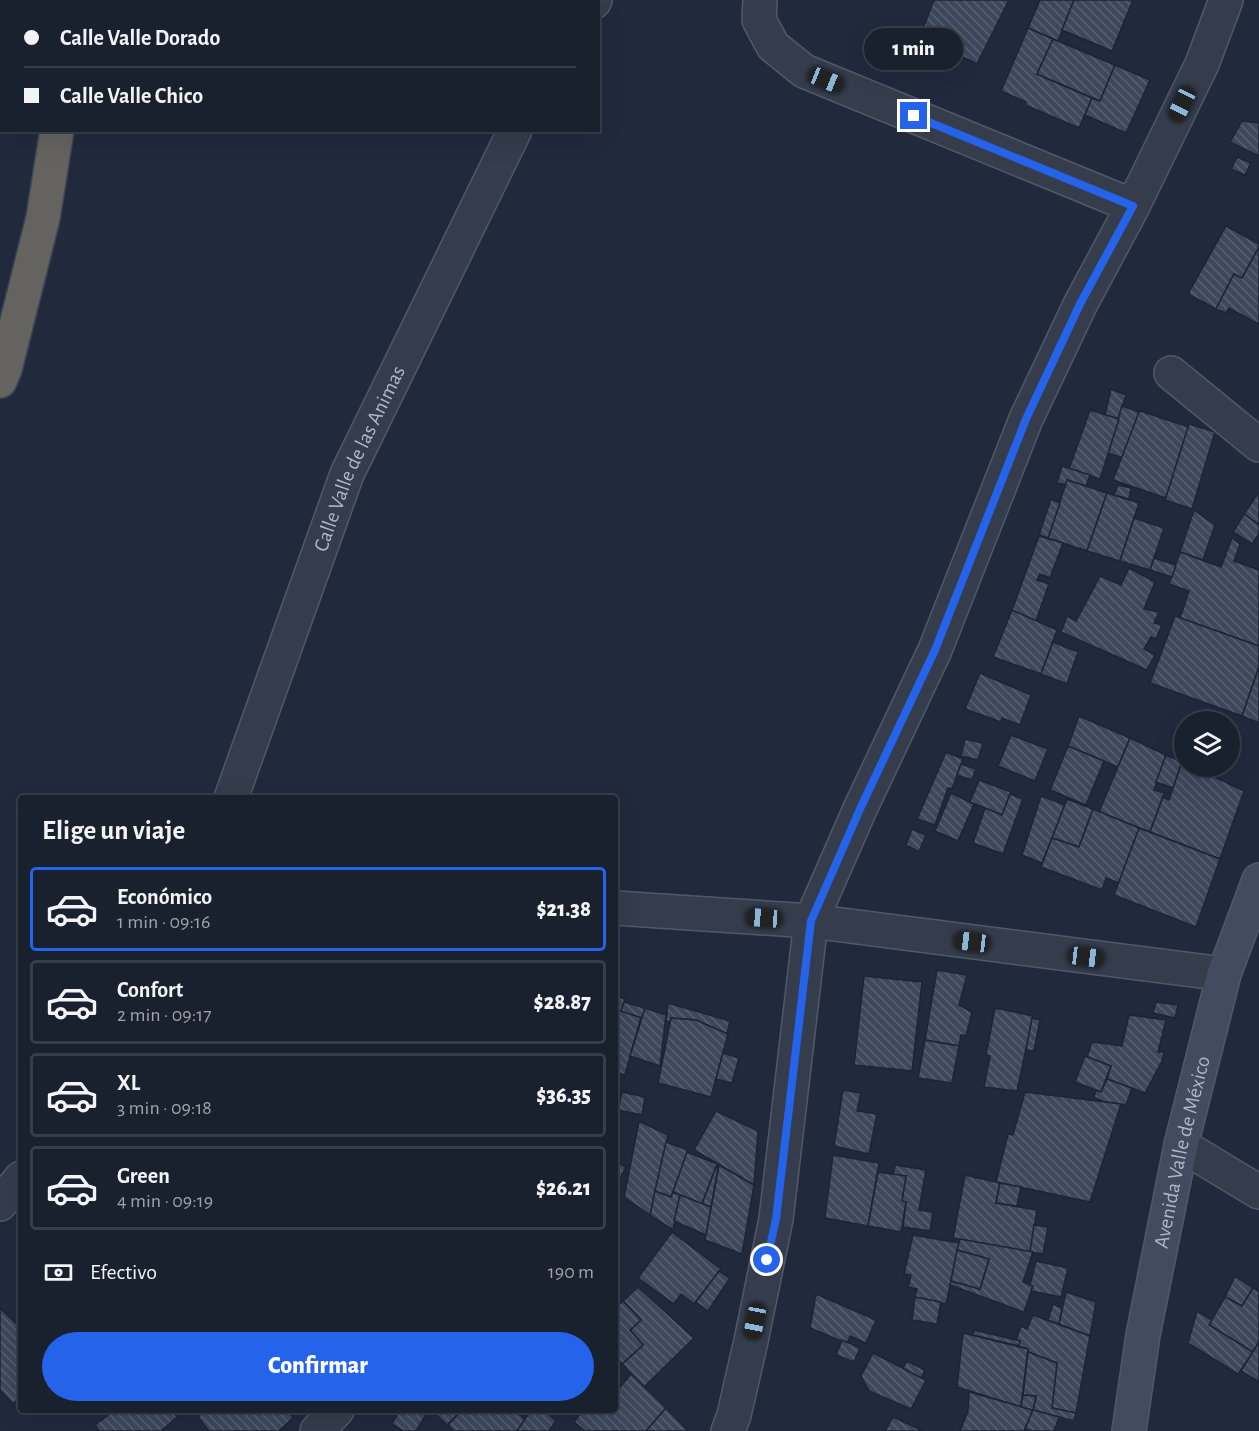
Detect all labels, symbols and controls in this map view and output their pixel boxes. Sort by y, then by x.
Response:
text: Calle Valle Dorado [60,27,220,49]
callout: 1 min [864,29,964,71]
text: 1 min [892,39,935,59]
car [806,65,846,95]
car [1166,84,1198,124]
text: Calle Valle Chico [60,85,203,107]
route end [900,102,927,129]
street label: Calle Valle de las Animas [310,362,409,554]
map controls [1174,711,1240,777]
button: layers [1174,711,1240,777]
text: Elige un viaje [42,817,185,844]
icon: car [45,882,99,936]
text: Económico [117,886,212,908]
text: $21.38 [537,898,591,920]
car [745,908,783,928]
text: 1 min · 09:16 [117,912,210,932]
car [953,931,991,953]
car [1067,946,1105,968]
icon: car [45,975,99,1029]
text: Confort [117,979,183,1001]
text: $28.87 [534,991,591,1013]
text: 2 min · 09:17 [117,1005,212,1025]
street label: Avenida Valle de México [1150,1054,1213,1250]
icon: car [45,1068,99,1122]
text: XL [117,1072,140,1094]
text: $36.35 [536,1084,591,1106]
text: 3 min · 09:18 [117,1098,212,1118]
icon: car [45,1161,99,1215]
text: Green [117,1165,170,1187]
text: $26.21 [536,1177,591,1199]
text: 4 min · 09:19 [117,1191,213,1211]
route start [753,1246,780,1273]
icon: cash [42,1256,75,1289]
text: Efectivo [90,1261,157,1283]
text: 190 m [548,1262,594,1282]
car [743,1302,767,1340]
button: Confirmar [42,1332,594,1401]

